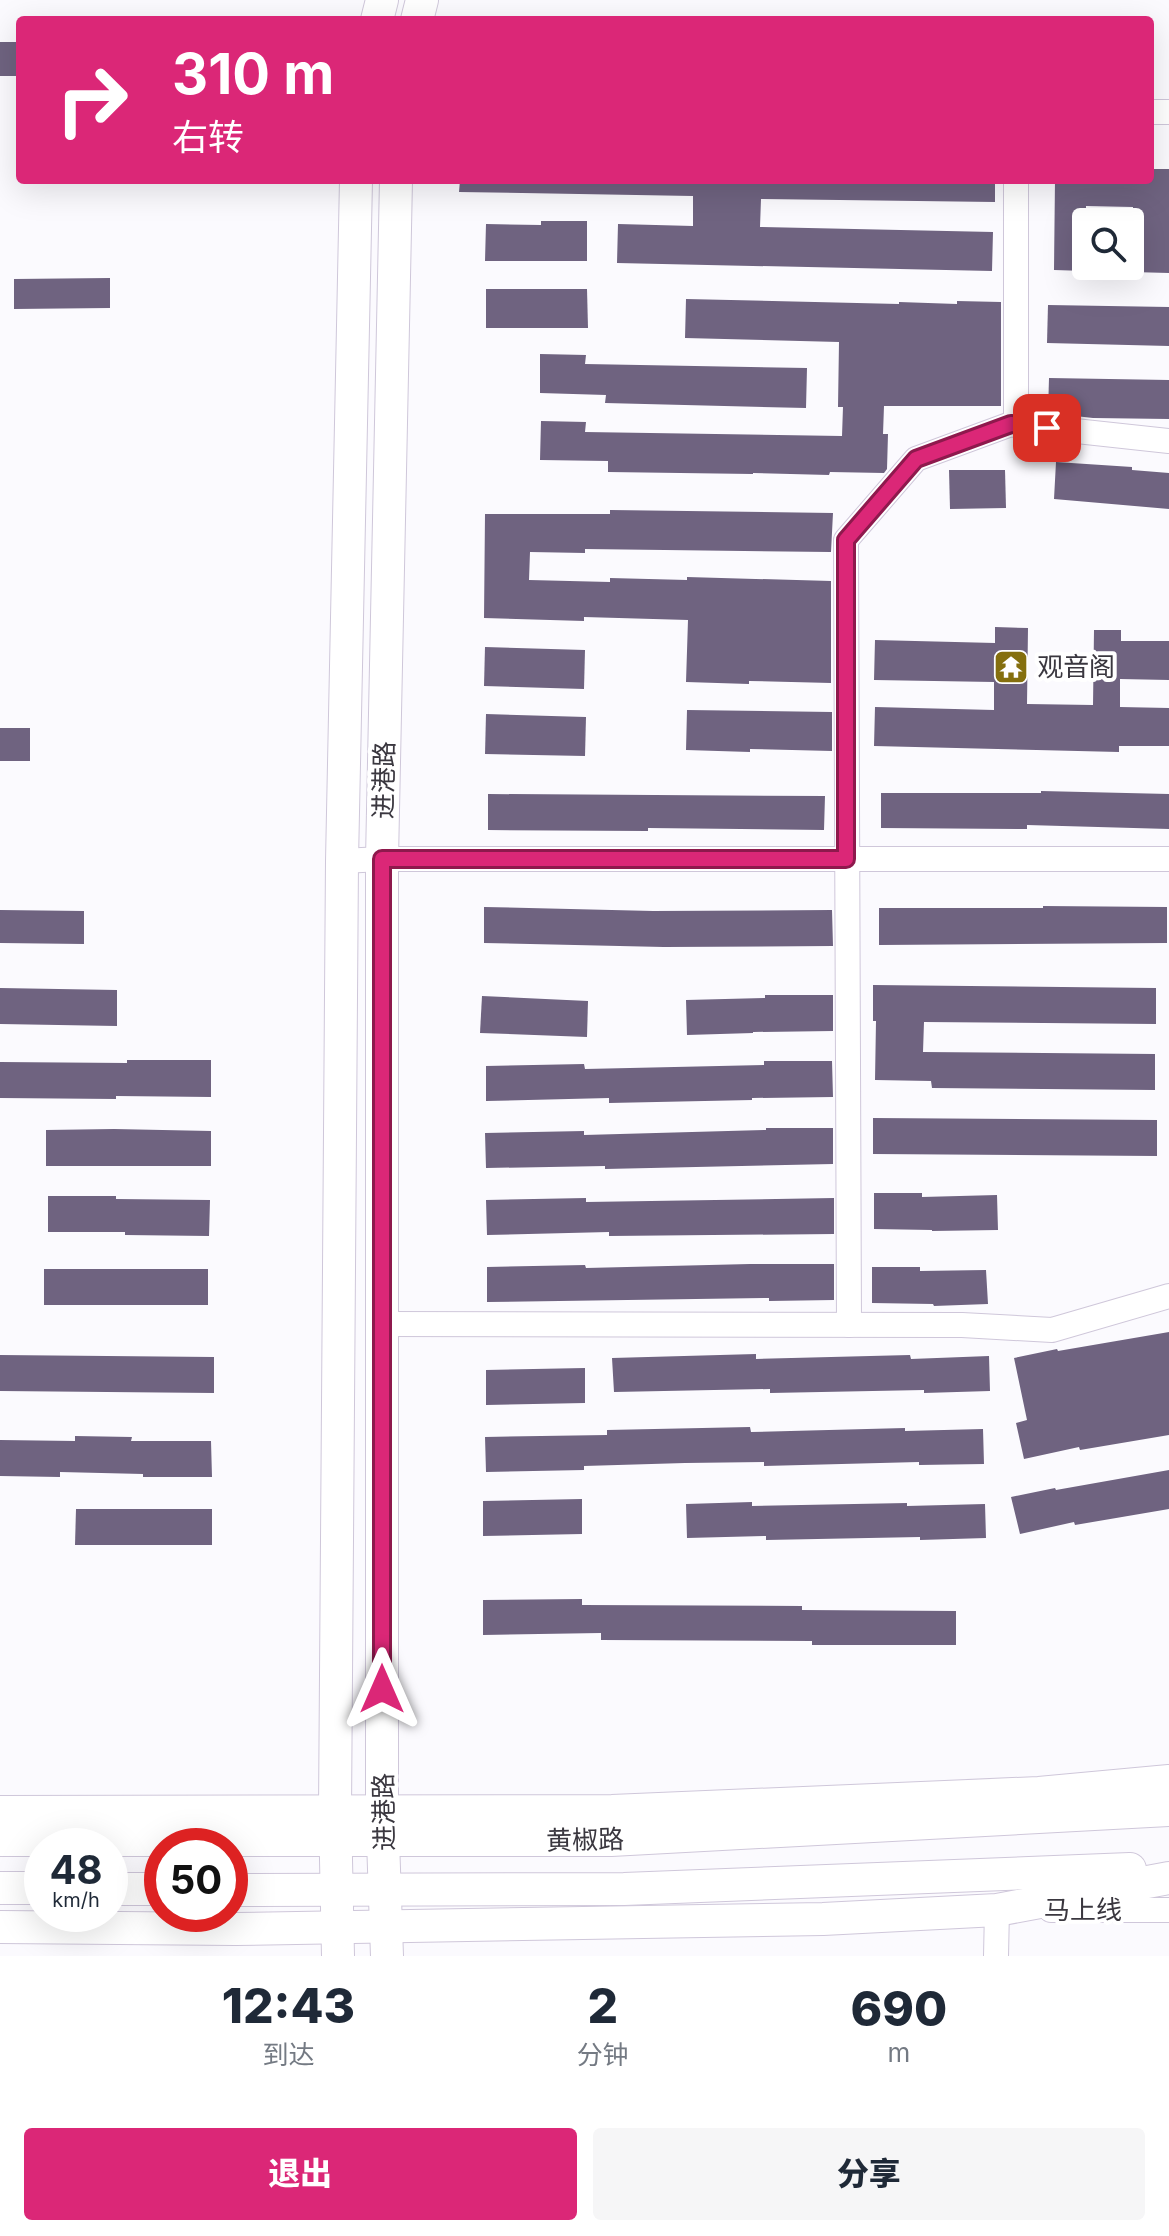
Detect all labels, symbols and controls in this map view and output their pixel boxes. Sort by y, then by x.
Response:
text: 310 m [172,40,334,108]
icon: right [40,48,144,152]
text: 右转 [172,115,244,159]
map controls [1072,208,1144,280]
button: search [1072,208,1144,280]
pin [1013,394,1081,462]
icon: arrive [1025,406,1069,450]
temple icon: 观音阁 [992,648,1030,686]
place label: 观音阁 [1037,651,1115,682]
street label: 进港路 [367,741,400,819]
position arrow [340,1647,424,1731]
street label: 进港路 [367,1773,400,1851]
street label: 黄椒路 [546,1823,624,1856]
speed limit sign: 50 [144,1828,248,1932]
text: 48 [49,1845,103,1894]
text: km/h [52,1888,100,1912]
street label: 马上线 [1044,1894,1122,1925]
text: 12:43 [222,1976,355,2035]
text: 2 [587,1976,618,2035]
text: 690 [851,1979,947,2038]
text: m [887,2037,910,2068]
text: 到达 [262,2039,314,2070]
text: 分钟 [577,2039,629,2070]
button: 退出 [24,2128,577,2220]
button: 分享 [593,2128,1145,2220]

